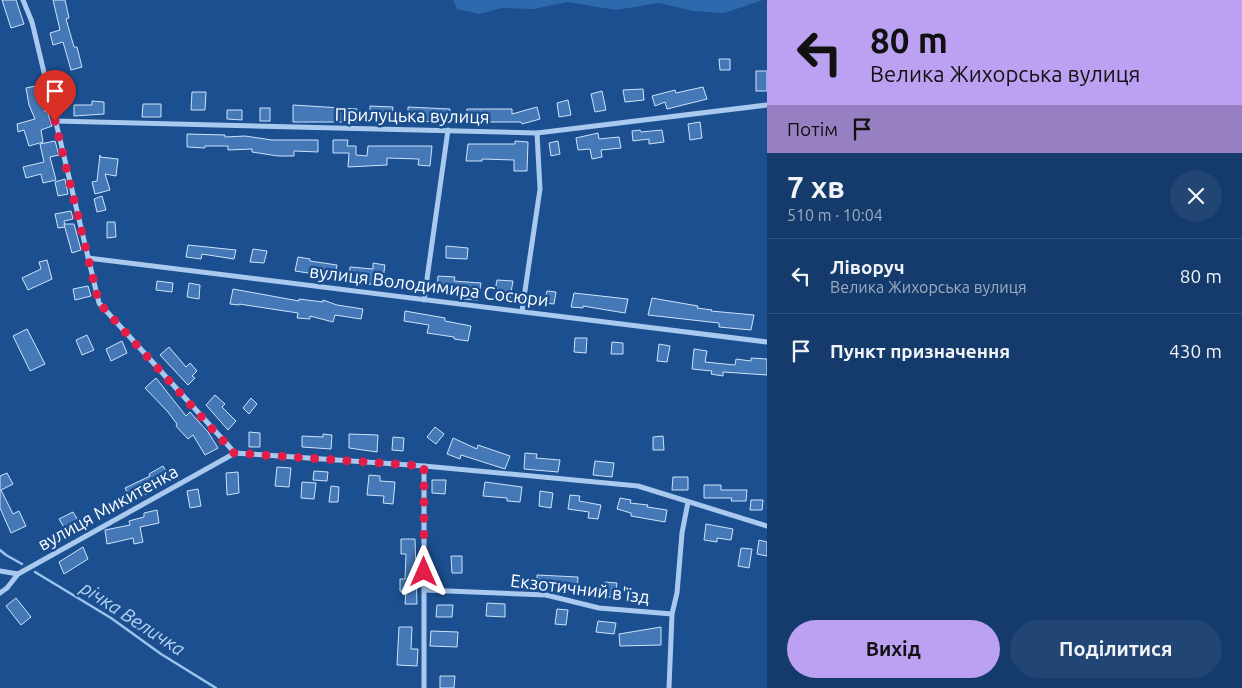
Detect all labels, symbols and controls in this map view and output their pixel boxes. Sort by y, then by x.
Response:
icon: left [787,20,852,85]
text: 80 m [870,20,948,60]
text: Велика Жихорська вулиця [870,61,1140,86]
pin [34,70,76,121]
icon: arrive [41,77,69,105]
street label: Прилуцька вулиця [334,104,490,126]
icon: arrive [848,115,876,143]
text: Потім [787,118,838,140]
text: 7 хв [787,170,845,204]
button: close [1170,170,1222,222]
text: 510 m · 10:04 [787,206,883,224]
text: Ліворуч [830,256,904,278]
street label: вулиця Володимира Сосюри [308,260,550,310]
icon: left [787,262,815,290]
text: 80 m [1180,265,1222,287]
text: Велика Жихорська вулиця [830,278,1027,296]
icon: arrive [787,337,815,365]
text: Пункт призначення [830,340,1010,362]
text: 430 m [1169,340,1222,362]
street label: вулиця Микитенка [34,460,181,554]
position arrow [397,545,449,597]
street label: Екзотичний в'їзд [509,570,651,607]
water label: річка Величка [76,576,189,660]
button: Вихід [787,620,1000,678]
button: Поділитися [1010,620,1222,678]

